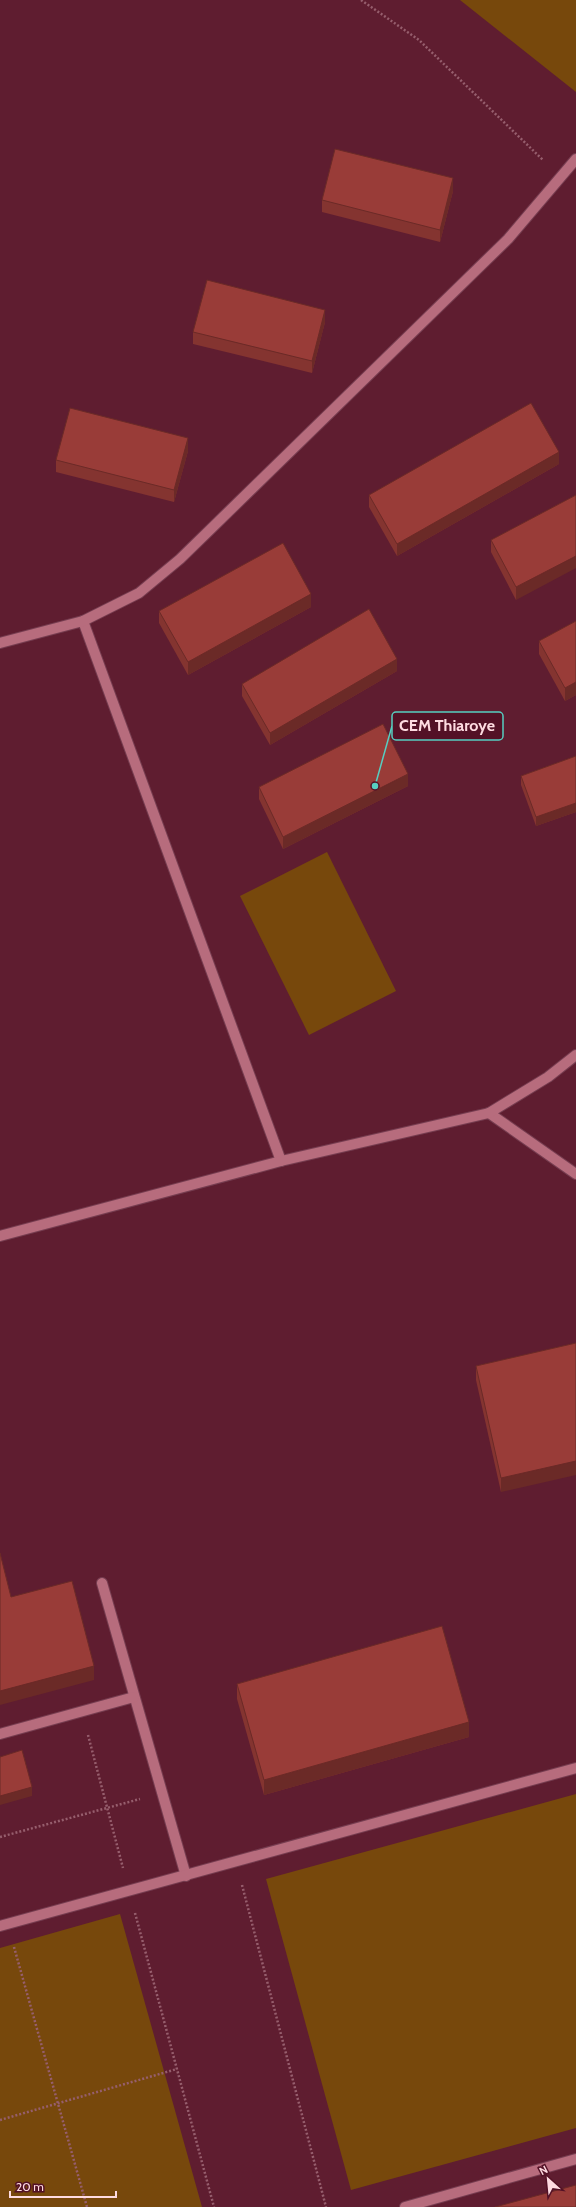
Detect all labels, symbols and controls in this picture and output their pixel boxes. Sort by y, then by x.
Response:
callout: CEM Thiaroye [392,712,503,740]
text: CEM Thiaroye [399,716,495,735]
north arrow [528,2159,568,2199]
text: N [537,2162,550,2178]
scale bar [10,2173,116,2199]
text: 20 m [16,2179,44,2194]

